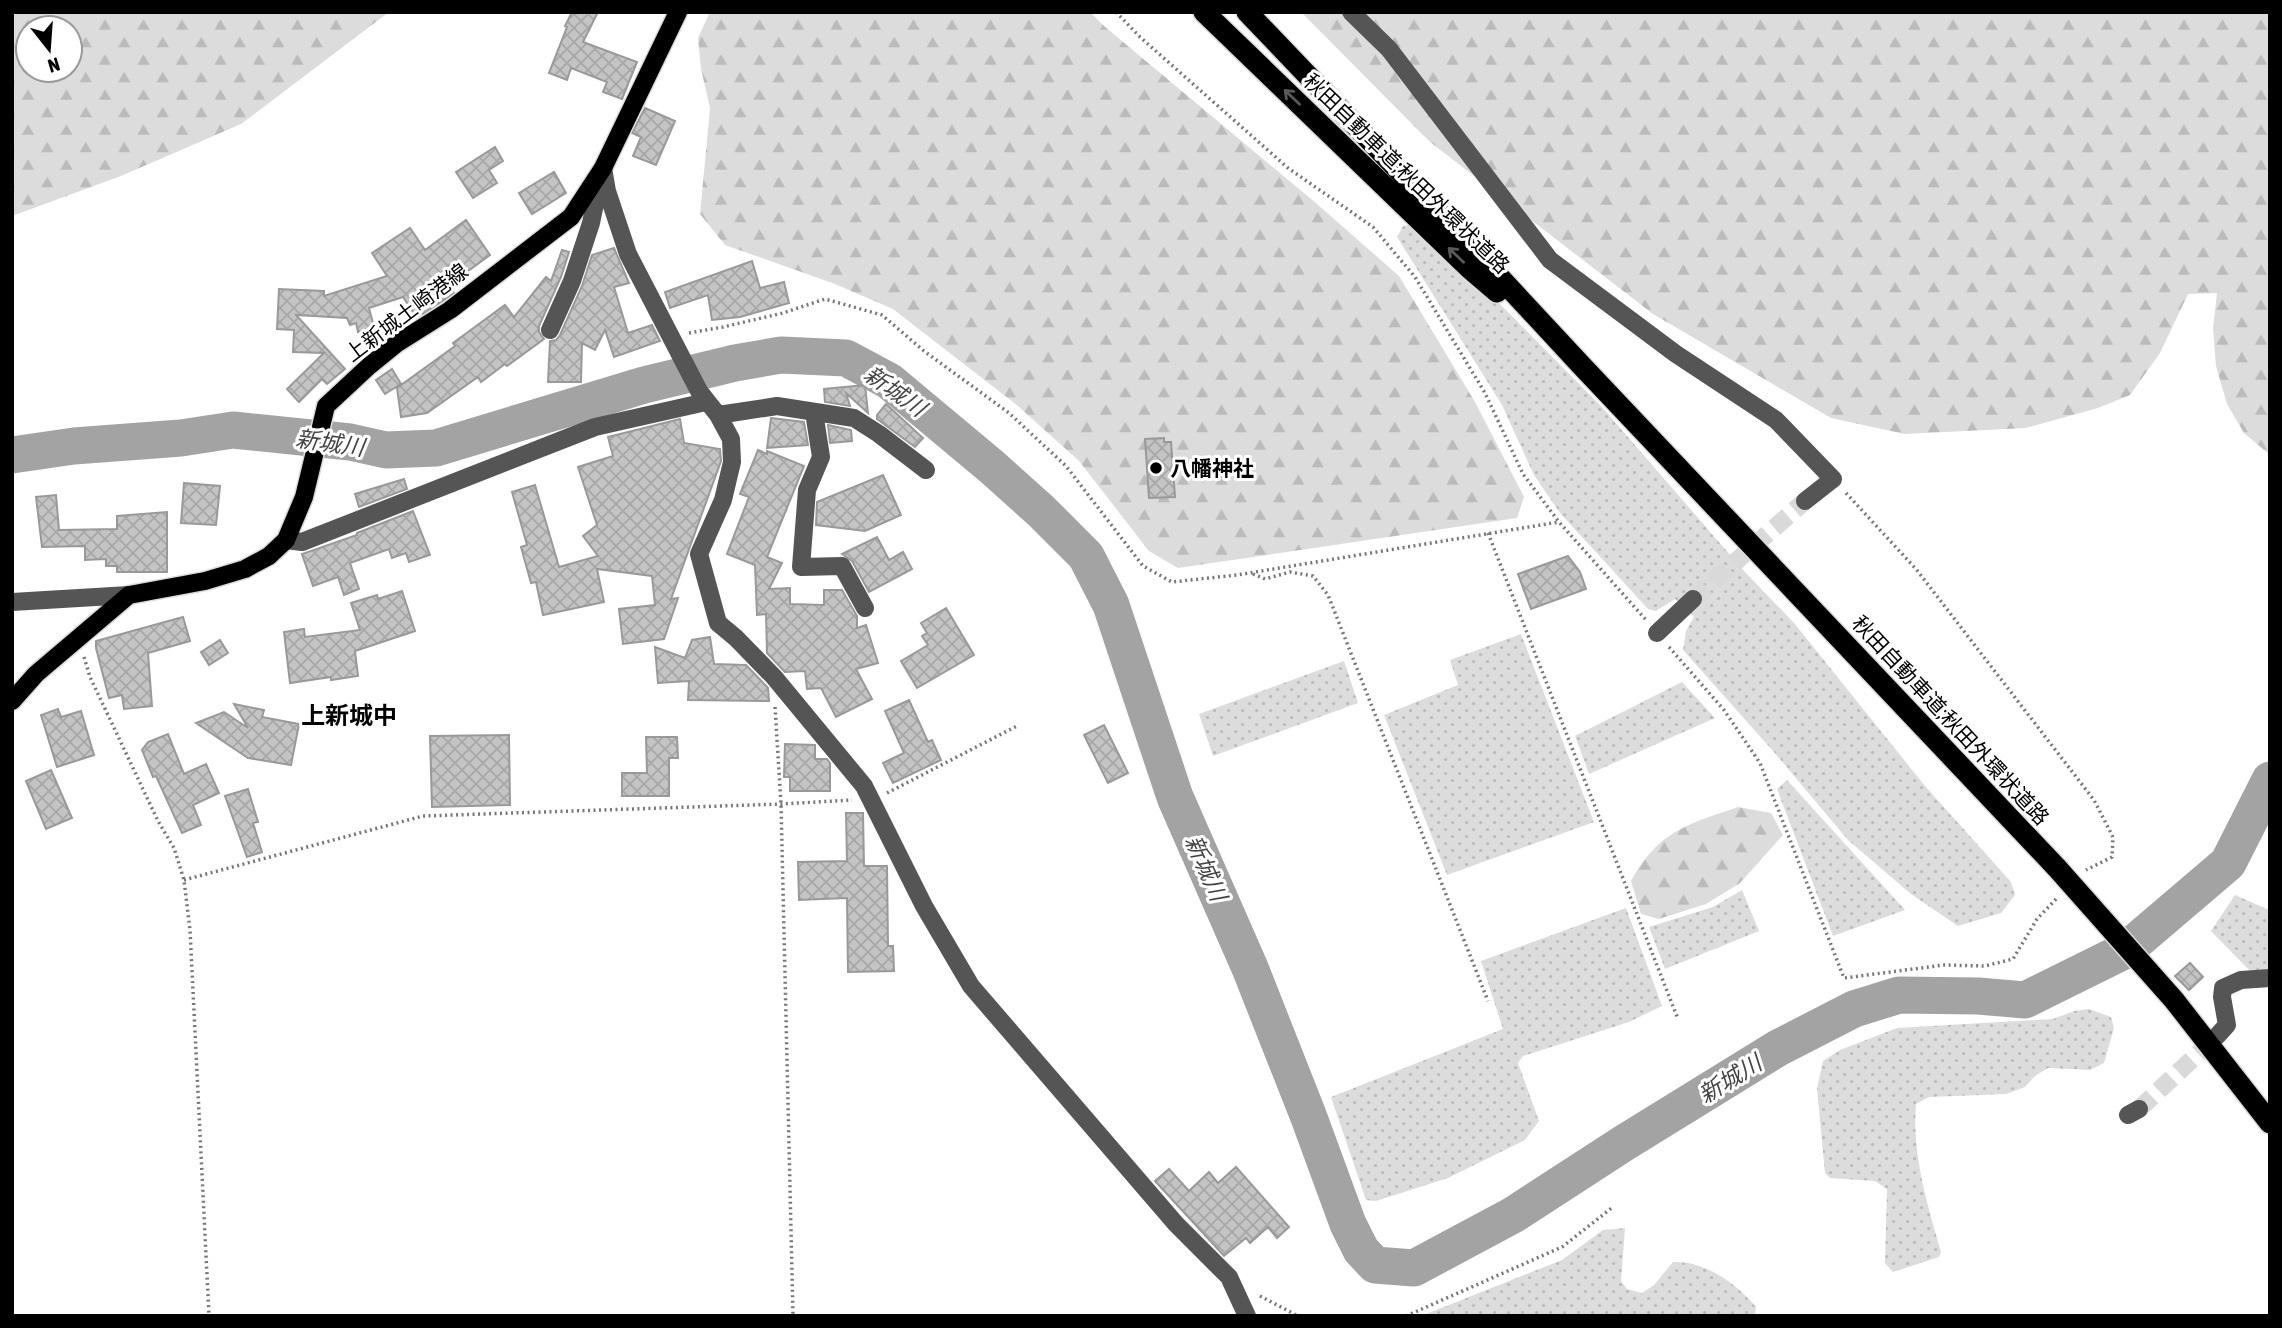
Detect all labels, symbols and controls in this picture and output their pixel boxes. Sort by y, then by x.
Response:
north arrow [14,14,84,84]
text: N [45,53,63,77]
street label: 秋田自動車道;秋田外環状道路 [1299,68,1515,278]
one-way arrow [1284,89,1301,106]
one-way arrow [1448,246,1465,263]
street label: 上新城土崎港線 [340,258,472,366]
water label: 新城川 [859,361,933,423]
water label: 新城川 [294,425,369,461]
place label: 八幡神社 [1170,456,1254,480]
marker: 八幡神社 [1148,460,1164,476]
street label: 秋田自動車道;秋田外環状道路 [1848,611,2054,829]
district label: 上新城中 [301,702,397,729]
water label: 新城川 [1180,831,1233,908]
water label: 新城川 [1694,1048,1769,1108]

